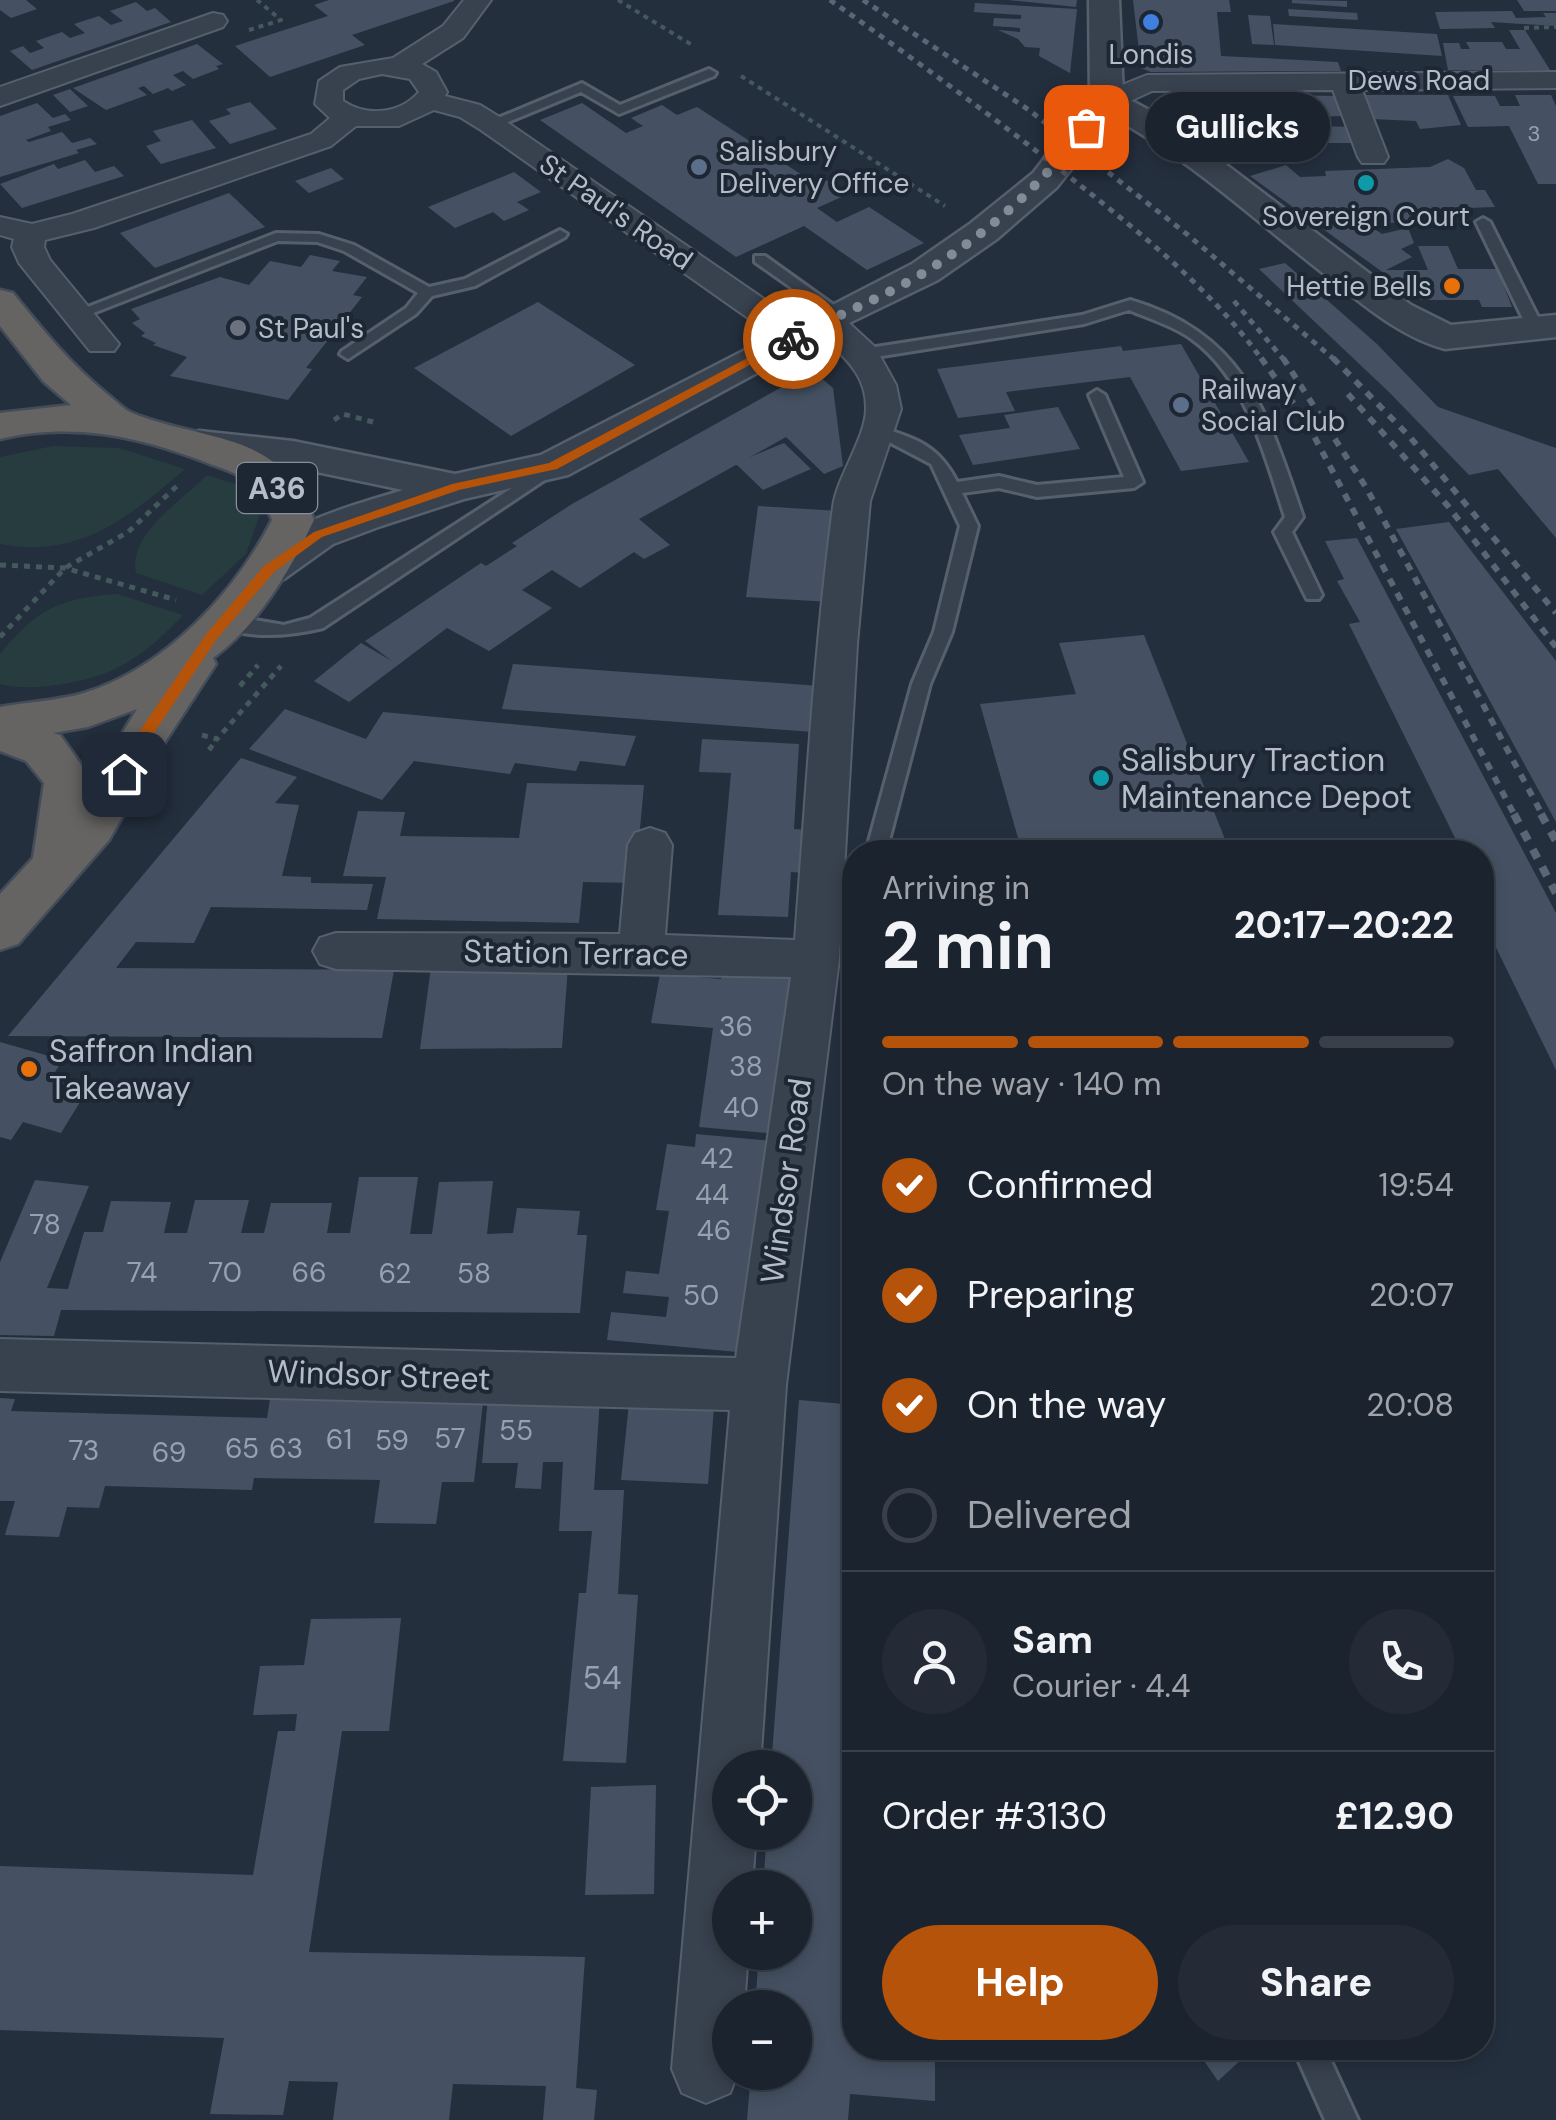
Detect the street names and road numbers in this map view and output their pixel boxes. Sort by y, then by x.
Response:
street label: Dews Road [1348,62,1490,99]
street label: St Paul's Road [532,146,700,278]
road number: A36 [237,463,317,513]
street label: Station Terrace [463,930,689,976]
street label: Windsor Road [751,1076,821,1286]
street label: Windsor Street [267,1350,491,1400]

